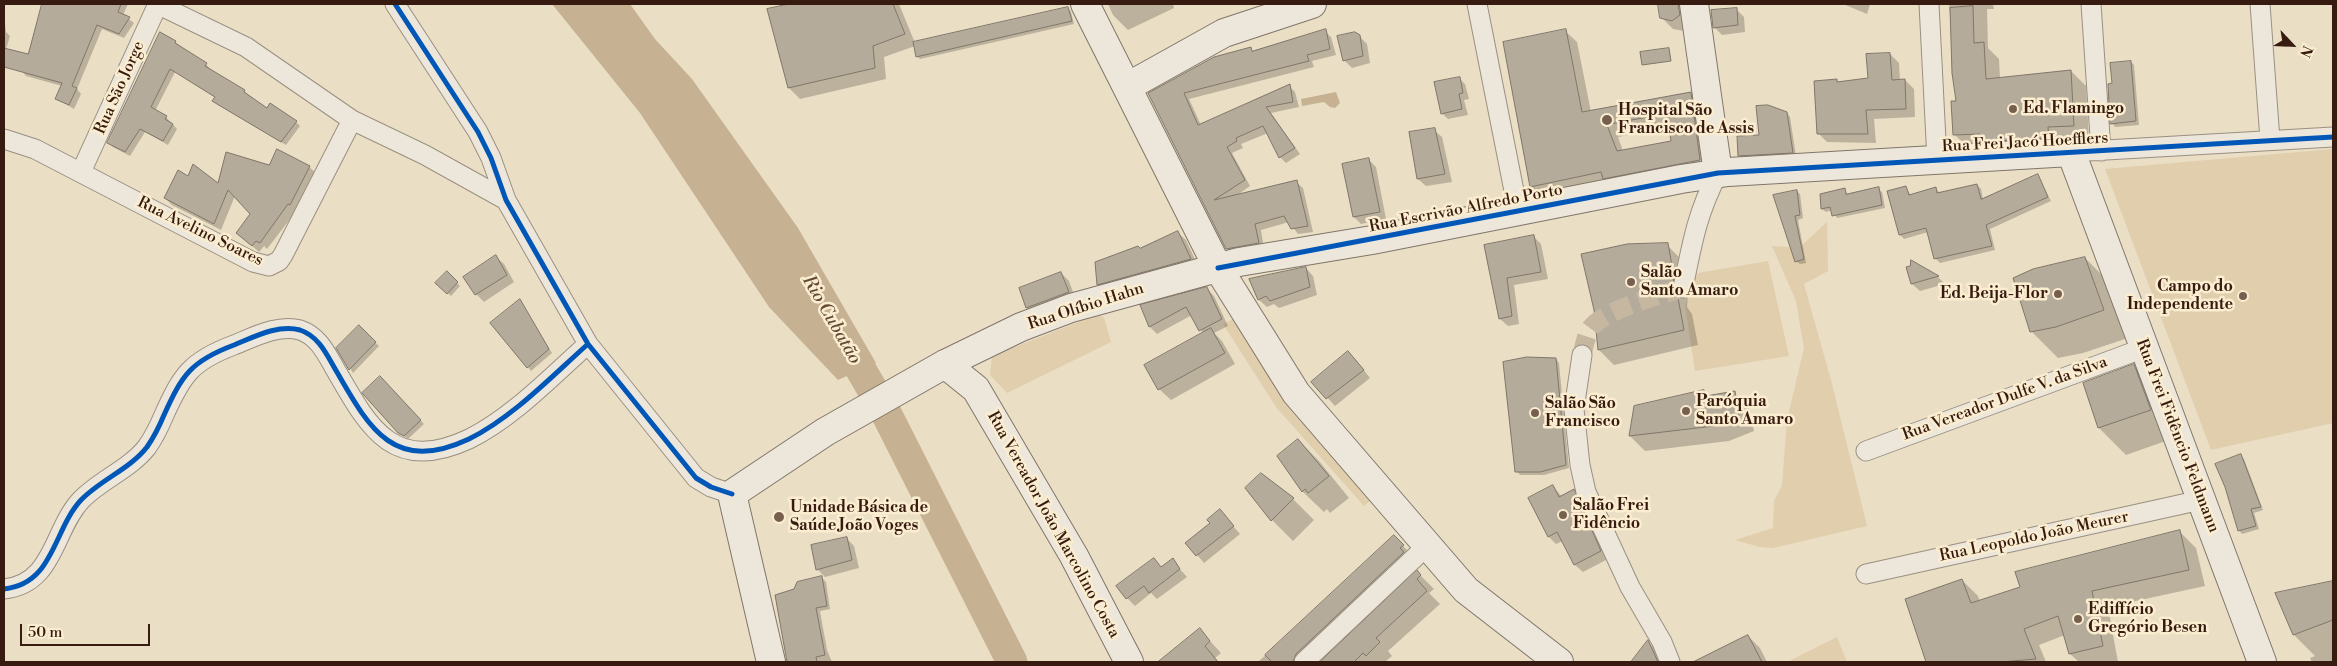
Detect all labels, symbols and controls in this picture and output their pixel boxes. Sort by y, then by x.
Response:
north arrow [2267,20,2317,70]
street label: Rua São Jorge [91,38,149,138]
text: N [2295,43,2316,60]
place label: Ed. Flamingo [2023,99,2124,119]
place label: Hospital São Francisco de Assis [1618,101,1754,139]
marker: Ed. Flamingo [2007,103,2019,115]
marker: Hospital São Francisco de Assis [1600,113,1614,127]
street label: Rua Frei Jacó Hoefflers [1941,129,2109,157]
street label: Rua Escrivão Alfredo Porto [1368,181,1564,237]
street label: Rua Avelino Soares [134,193,266,271]
place label: Salão Santo Amaro [1641,263,1738,301]
water label: Rio Cubatão [797,272,865,368]
marker: Salão Santo Amaro [1625,276,1637,288]
place label: Campo do Independente [2127,277,2233,315]
street label: Rua Olíbio Hahn [1026,279,1146,335]
place label: Ed. Beija-Flor [1940,284,2048,304]
marker: Ed. Beija-Flor [2052,288,2064,300]
marker: Campo do Independente [2237,290,2249,302]
street label: Rua Frei Fidêncio Feldmann [2131,336,2223,536]
street label: Rua Vereador Dulfe V. da Silva [1900,353,2110,445]
place label: Paróquia Santo Amaro [1696,392,1793,430]
place label: Salão São Francisco [1545,394,1620,432]
marker: Paróquia Santo Amaro [1680,405,1692,417]
marker: Salão São Francisco [1529,407,1541,419]
street label: Rua Vereador João Marcolino Costa [982,408,1124,642]
place label: Salão Frei Fidêncio [1573,496,1649,534]
place label: Unidade Básica de Saúde João Voges [790,498,928,536]
street label: Rua Leopoldo João Meurer [1938,508,2130,566]
marker: Salão Frei Fidêncio [1557,509,1569,521]
marker: Unidade Básica de Saúde João Voges [772,510,786,524]
place label: Ediffício Gregório Besen [2088,600,2207,638]
marker: Ediffício Gregório Besen [2072,613,2084,625]
scale bar [22,614,152,646]
text: 50 m [28,623,62,642]

